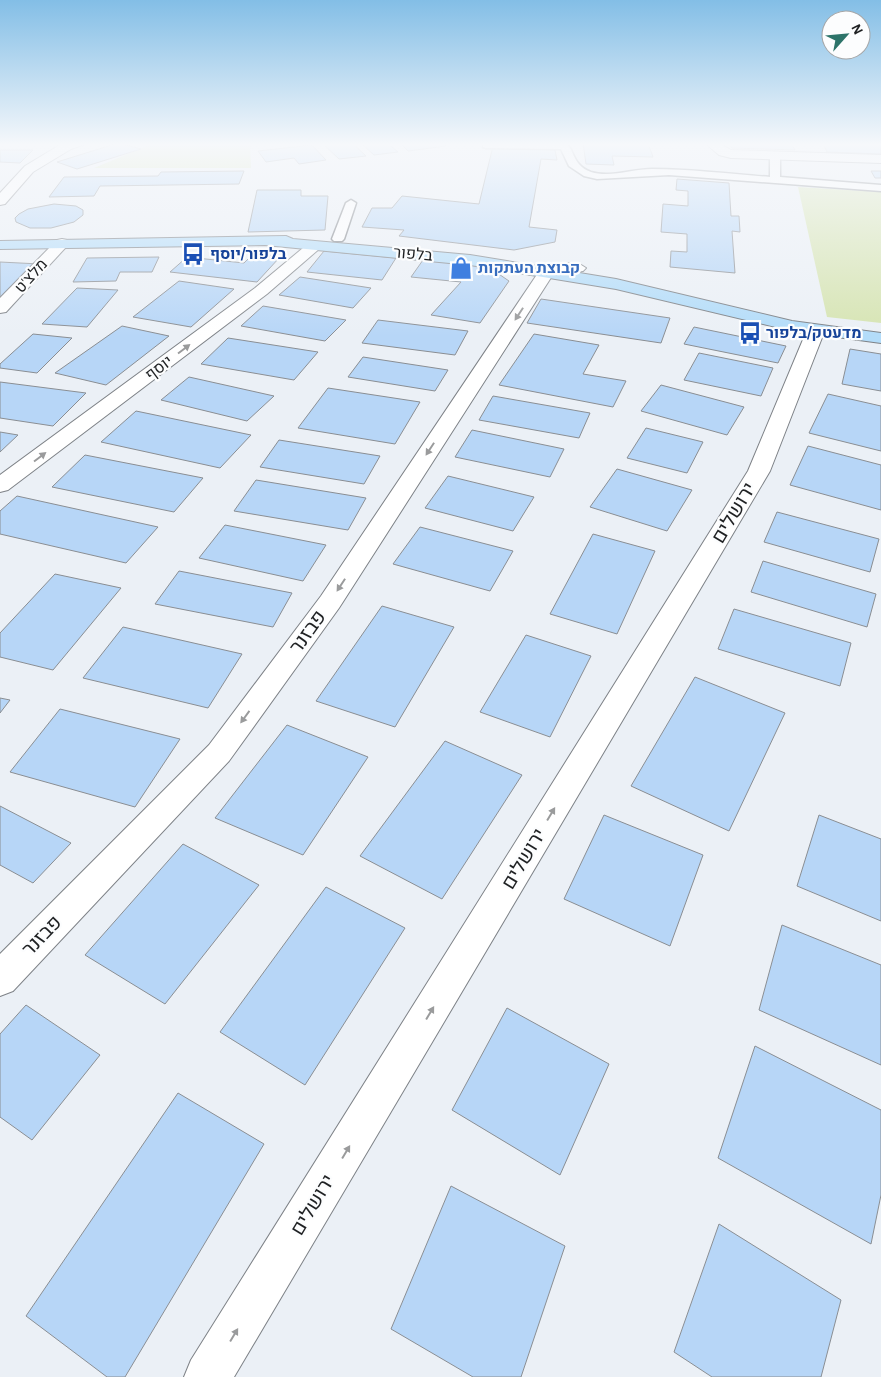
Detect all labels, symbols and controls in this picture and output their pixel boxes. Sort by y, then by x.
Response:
north arrow [821,10,871,60]
text: N [848,22,865,37]
bus stop icon: בלפור/יוסף [180,241,206,267]
street label: בלפור [393,244,434,264]
place label: בלפור/יוסף [210,246,287,262]
shop icon: קבוצת העתקות [448,255,474,281]
street label: מלצ'ט [12,256,50,296]
place label: קבוצת העתקות [478,260,580,276]
one-way arrow [514,307,524,320]
bus stop icon: מדעטק/בלפור [737,320,763,346]
place label: מדעטק/בלפור [766,325,862,341]
one-way arrow [177,344,191,354]
street label: יוסף [143,353,175,383]
one-way arrow [425,443,435,456]
one-way arrow [33,451,46,462]
street label: ירושלים [708,479,760,547]
one-way arrow [336,579,346,592]
street label: פבזנר [286,607,330,657]
one-way arrow [240,710,251,723]
one-way arrow [546,808,555,821]
street label: ירושלים [498,825,550,893]
street label: פבזנר [18,912,66,960]
one-way arrow [426,1006,435,1019]
one-way arrow [341,1145,350,1158]
street label: ירושלים [287,1171,339,1239]
one-way arrow [229,1329,238,1342]

